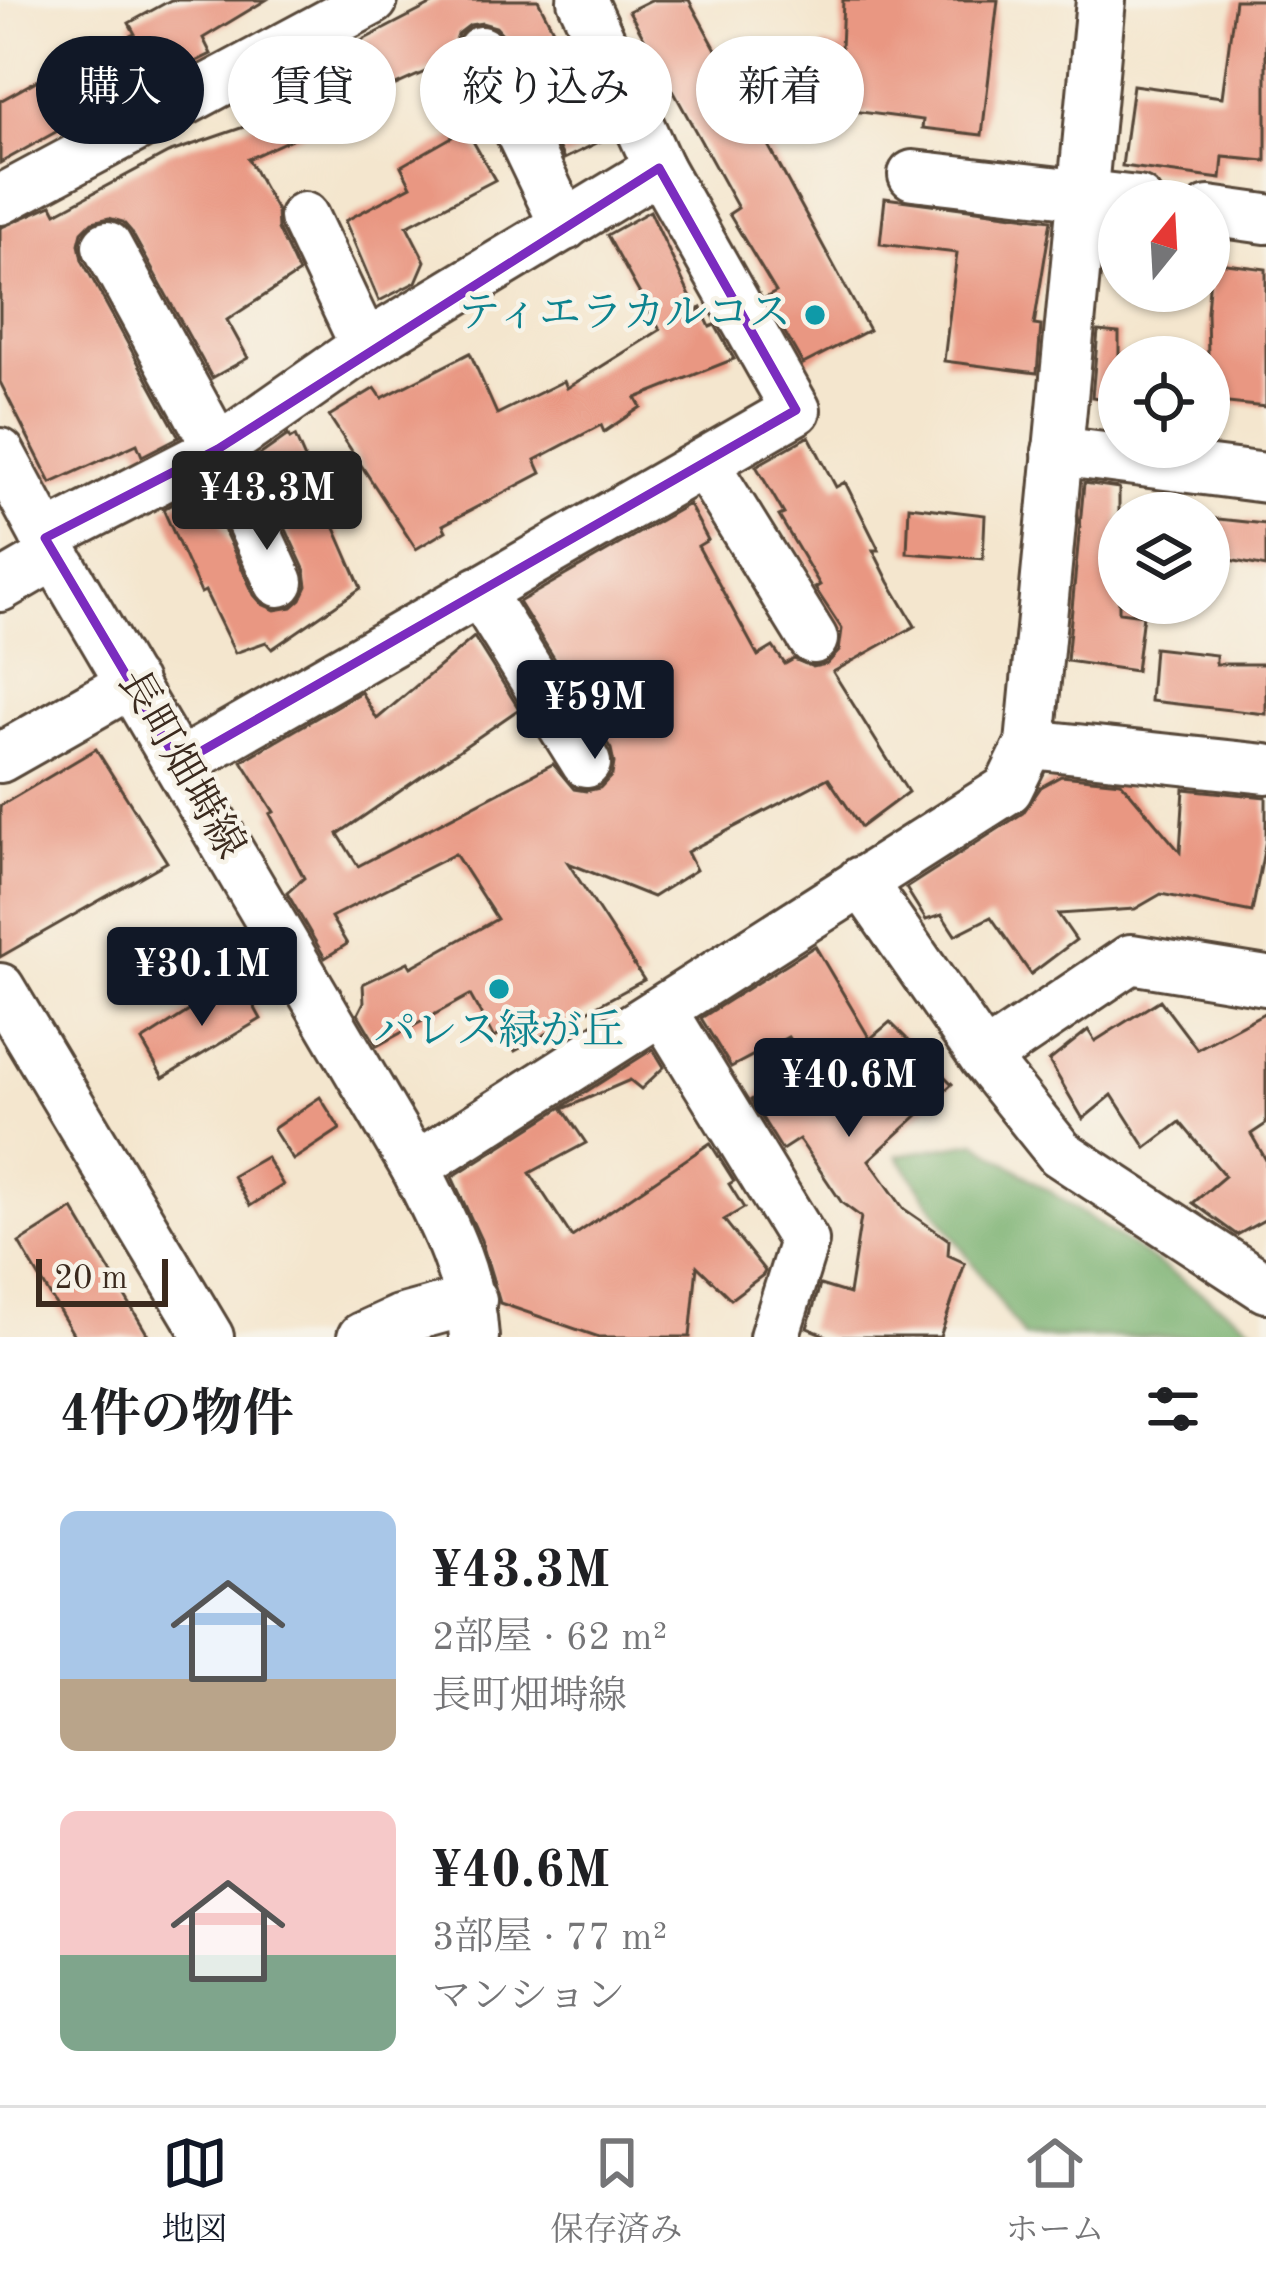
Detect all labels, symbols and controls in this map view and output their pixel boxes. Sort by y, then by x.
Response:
chip: 購入 [36,36,204,144]
chip: 賃貸 [228,36,396,144]
chip: 絞り込み [420,36,672,144]
chip: 新着 [696,36,864,144]
north arrow [1098,180,1230,312]
map controls [1098,180,1230,624]
place label: ティエラカルコス [458,293,791,336]
marker: ティエラカルコス [802,302,828,328]
button: locate [1098,336,1230,468]
pin: ¥43.3M [169,451,365,553]
text: ¥43.3M [199,470,335,509]
button: layers [1098,492,1230,624]
pin: ¥59M [524,660,666,762]
street label: 長町畑塒線 [109,662,254,866]
text: ¥59M [544,679,646,718]
pin: ¥30.1M [104,927,300,1029]
text: ¥30.1M [134,946,270,985]
marker: パレス緑が丘 [486,976,512,1002]
place label: パレス緑が丘 [374,1008,624,1054]
pin: ¥40.6M [751,1038,947,1140]
text: ¥40.6M [781,1057,917,1096]
scale bar [36,1253,168,1306]
text: 20 m [54,1263,128,1296]
icon: filters [1140,1376,1206,1442]
text: 4件の物件 [60,1391,294,1442]
text: ¥43.3M [432,1547,610,1598]
icon: home [156,1559,300,1703]
text: 2部屋 · 62 m² [432,1619,667,1658]
text: 長町畑塒線 [432,1678,627,1717]
text: ¥40.6M [432,1847,610,1898]
icon: home [156,1859,300,2003]
text: 3部屋 · 77 m² [432,1919,667,1958]
text: マンション [432,1978,625,2017]
tab: 地図 [162,2130,228,2252]
tab: 保存済み [551,2130,683,2252]
tab: ホーム [1006,2130,1105,2252]

